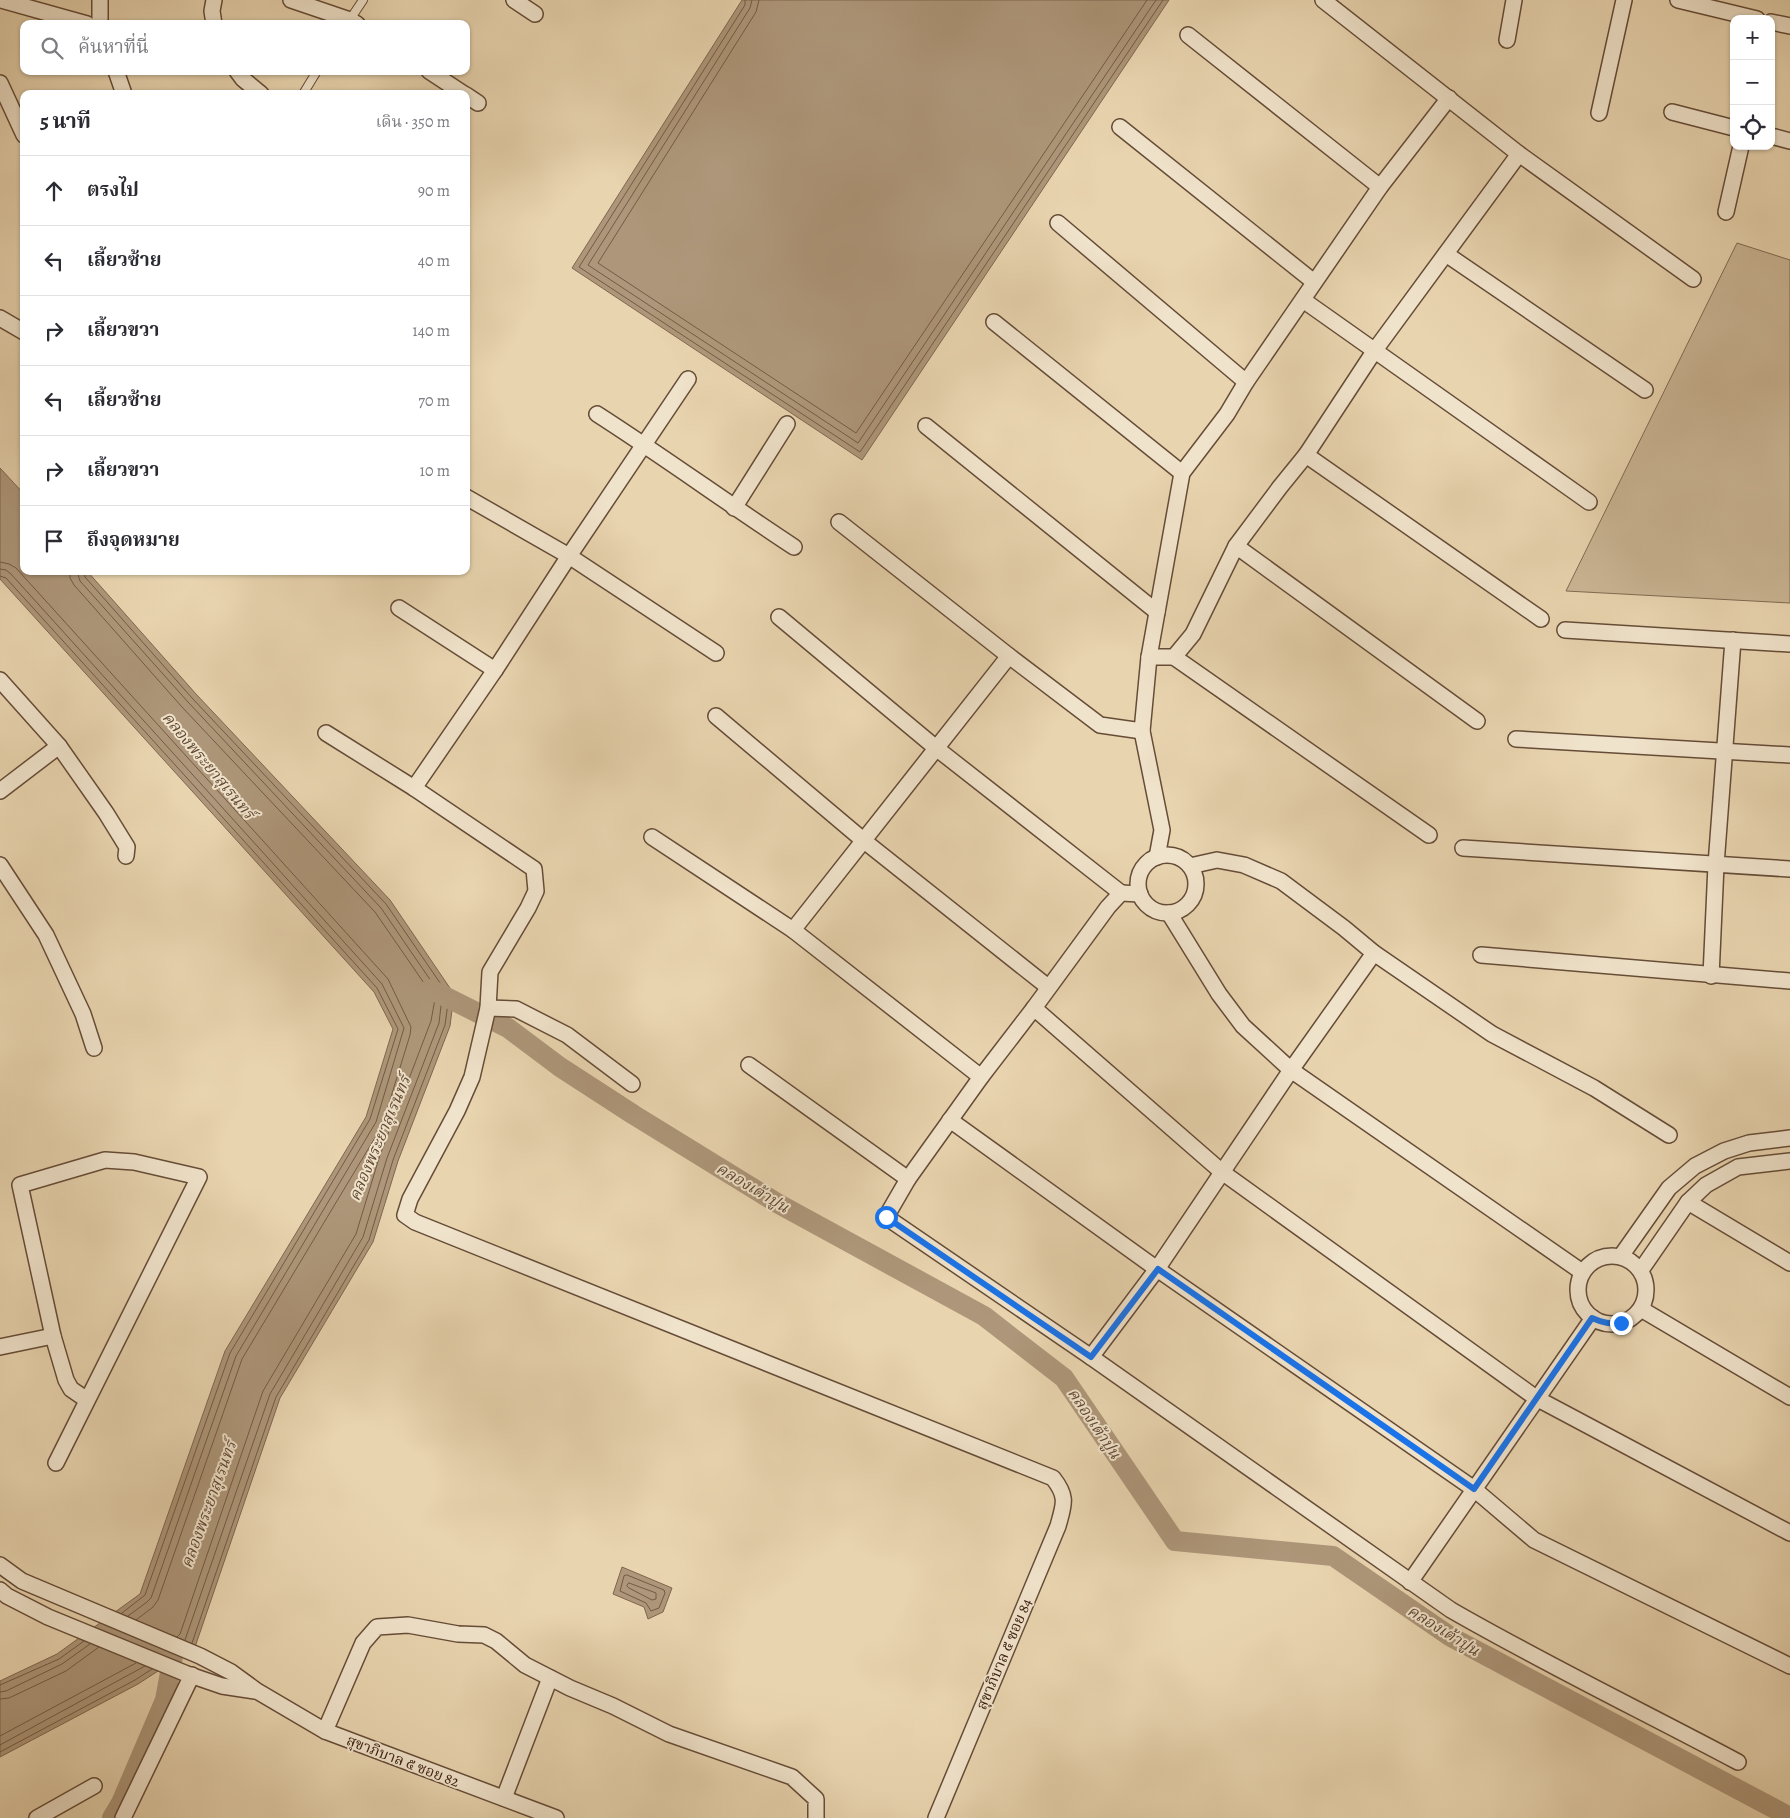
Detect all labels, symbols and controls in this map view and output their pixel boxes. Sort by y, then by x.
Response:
map controls [1730,15,1775,150]
button: + [1730,15,1775,60]
search box [20,20,470,75]
icon: search [38,34,66,62]
text: ค้นหาที่นี่ [78,34,149,60]
button: − [1730,60,1775,105]
button: locate [1730,105,1775,150]
text: 5 นาที [40,107,91,135]
text: เดิน · 350 m [376,111,450,133]
icon: ahead [40,177,68,205]
text: ตรงไป [87,177,139,203]
text: 90 m [418,180,450,202]
icon: left [40,247,68,275]
text: เลี้ยวซ้าย [87,247,161,273]
text: 40 m [418,250,450,272]
icon: right [40,317,68,345]
text: เลี้ยวขวา [87,317,159,343]
text: 140 m [412,320,450,342]
icon: left [40,387,68,415]
text: เลี้ยวซ้าย [87,387,161,413]
text: 70 m [418,390,450,412]
icon: right [40,457,68,485]
text: เลี้ยวขวา [87,457,159,483]
text: 10 m [420,460,450,482]
icon: arrive [40,527,68,555]
text: ถึงจุดหมาย [87,527,180,553]
water label: คลองพระยาสุเรนทร์ [157,707,262,827]
water label: คลองพระยาสุเรนทร์ [344,1069,418,1204]
water label: คลองเต้าปูน [712,1157,793,1218]
route start [875,1206,898,1229]
route end [1610,1312,1633,1335]
water label: คลองเต้าปูน [1062,1384,1126,1464]
water label: คลองพระยาสุเรนทร์ [176,1434,243,1571]
street label: สุขาภิบาล ๕ ซอย 84 [972,1595,1037,1713]
water label: คลองเต้าปูน [1403,1600,1484,1662]
street label: สุขาภิบาล ๕ ซอย 82 [343,1730,462,1793]

